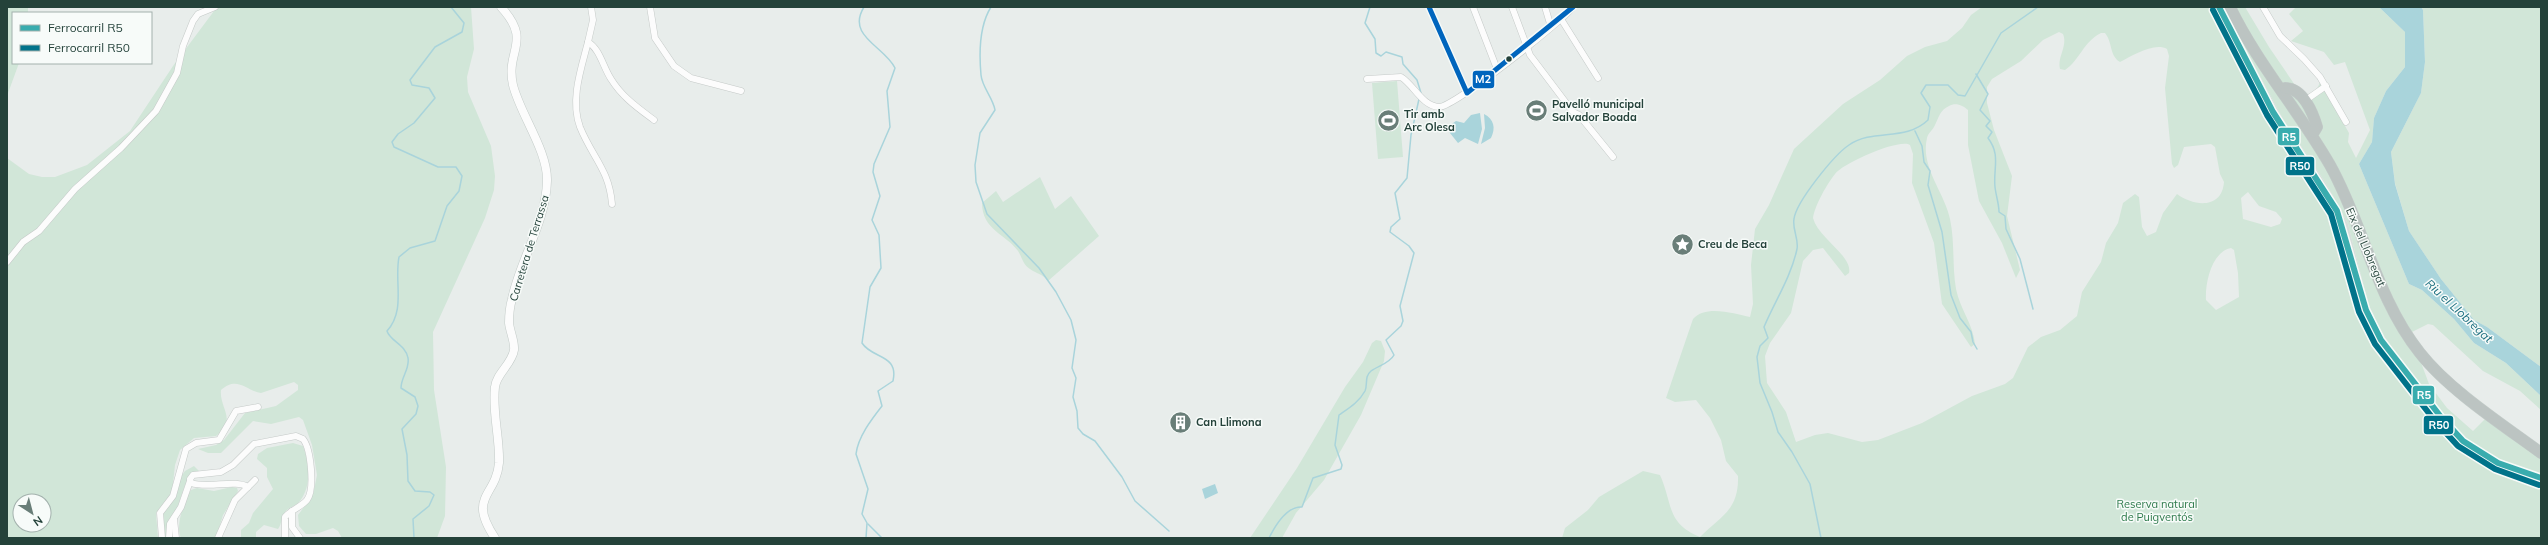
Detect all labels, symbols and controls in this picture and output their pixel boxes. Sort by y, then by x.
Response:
legend [12,12,152,64]
text: Ferrocarril R5 [48,20,123,35]
text: Ferrocarril R50 [48,40,130,55]
unlabelled marker [1504,54,1514,64]
line badge: M2 [1472,70,1495,89]
text: M2 [1475,72,1491,86]
sports icon: Pavelló municipal Salvador Boada [1524,97,1550,123]
place label: Pavelló municipal Salvador Boada [1552,97,1644,124]
sports icon: Tir amb Arc Olesa [1375,107,1401,133]
place label: Tir amb Arc Olesa [1404,107,1455,134]
line badge: R5 [2277,127,2300,146]
text: R5 [2282,130,2297,144]
line badge: R50 [2285,156,2315,176]
text: R50 [2290,159,2311,173]
street label: Carretera de Terrassa [506,193,552,303]
street label: Eix del Llobregat [2343,205,2389,289]
place icon: Creu de Beca [1670,231,1696,257]
place label: Creu de Beca [1698,237,1767,251]
water label: Riu el Llobregat [2423,276,2497,346]
line badge: R5 [2412,385,2435,405]
text: R5 [2417,388,2432,402]
building icon: Can Llimona [1167,409,1193,435]
place label: Can Llimona [1196,415,1262,429]
line badge: R50 [2423,415,2454,435]
text: R50 [2429,418,2450,432]
north arrow [12,493,52,533]
park label: Reserva natural de Puigventós [2117,497,2197,524]
text: N [30,513,45,529]

